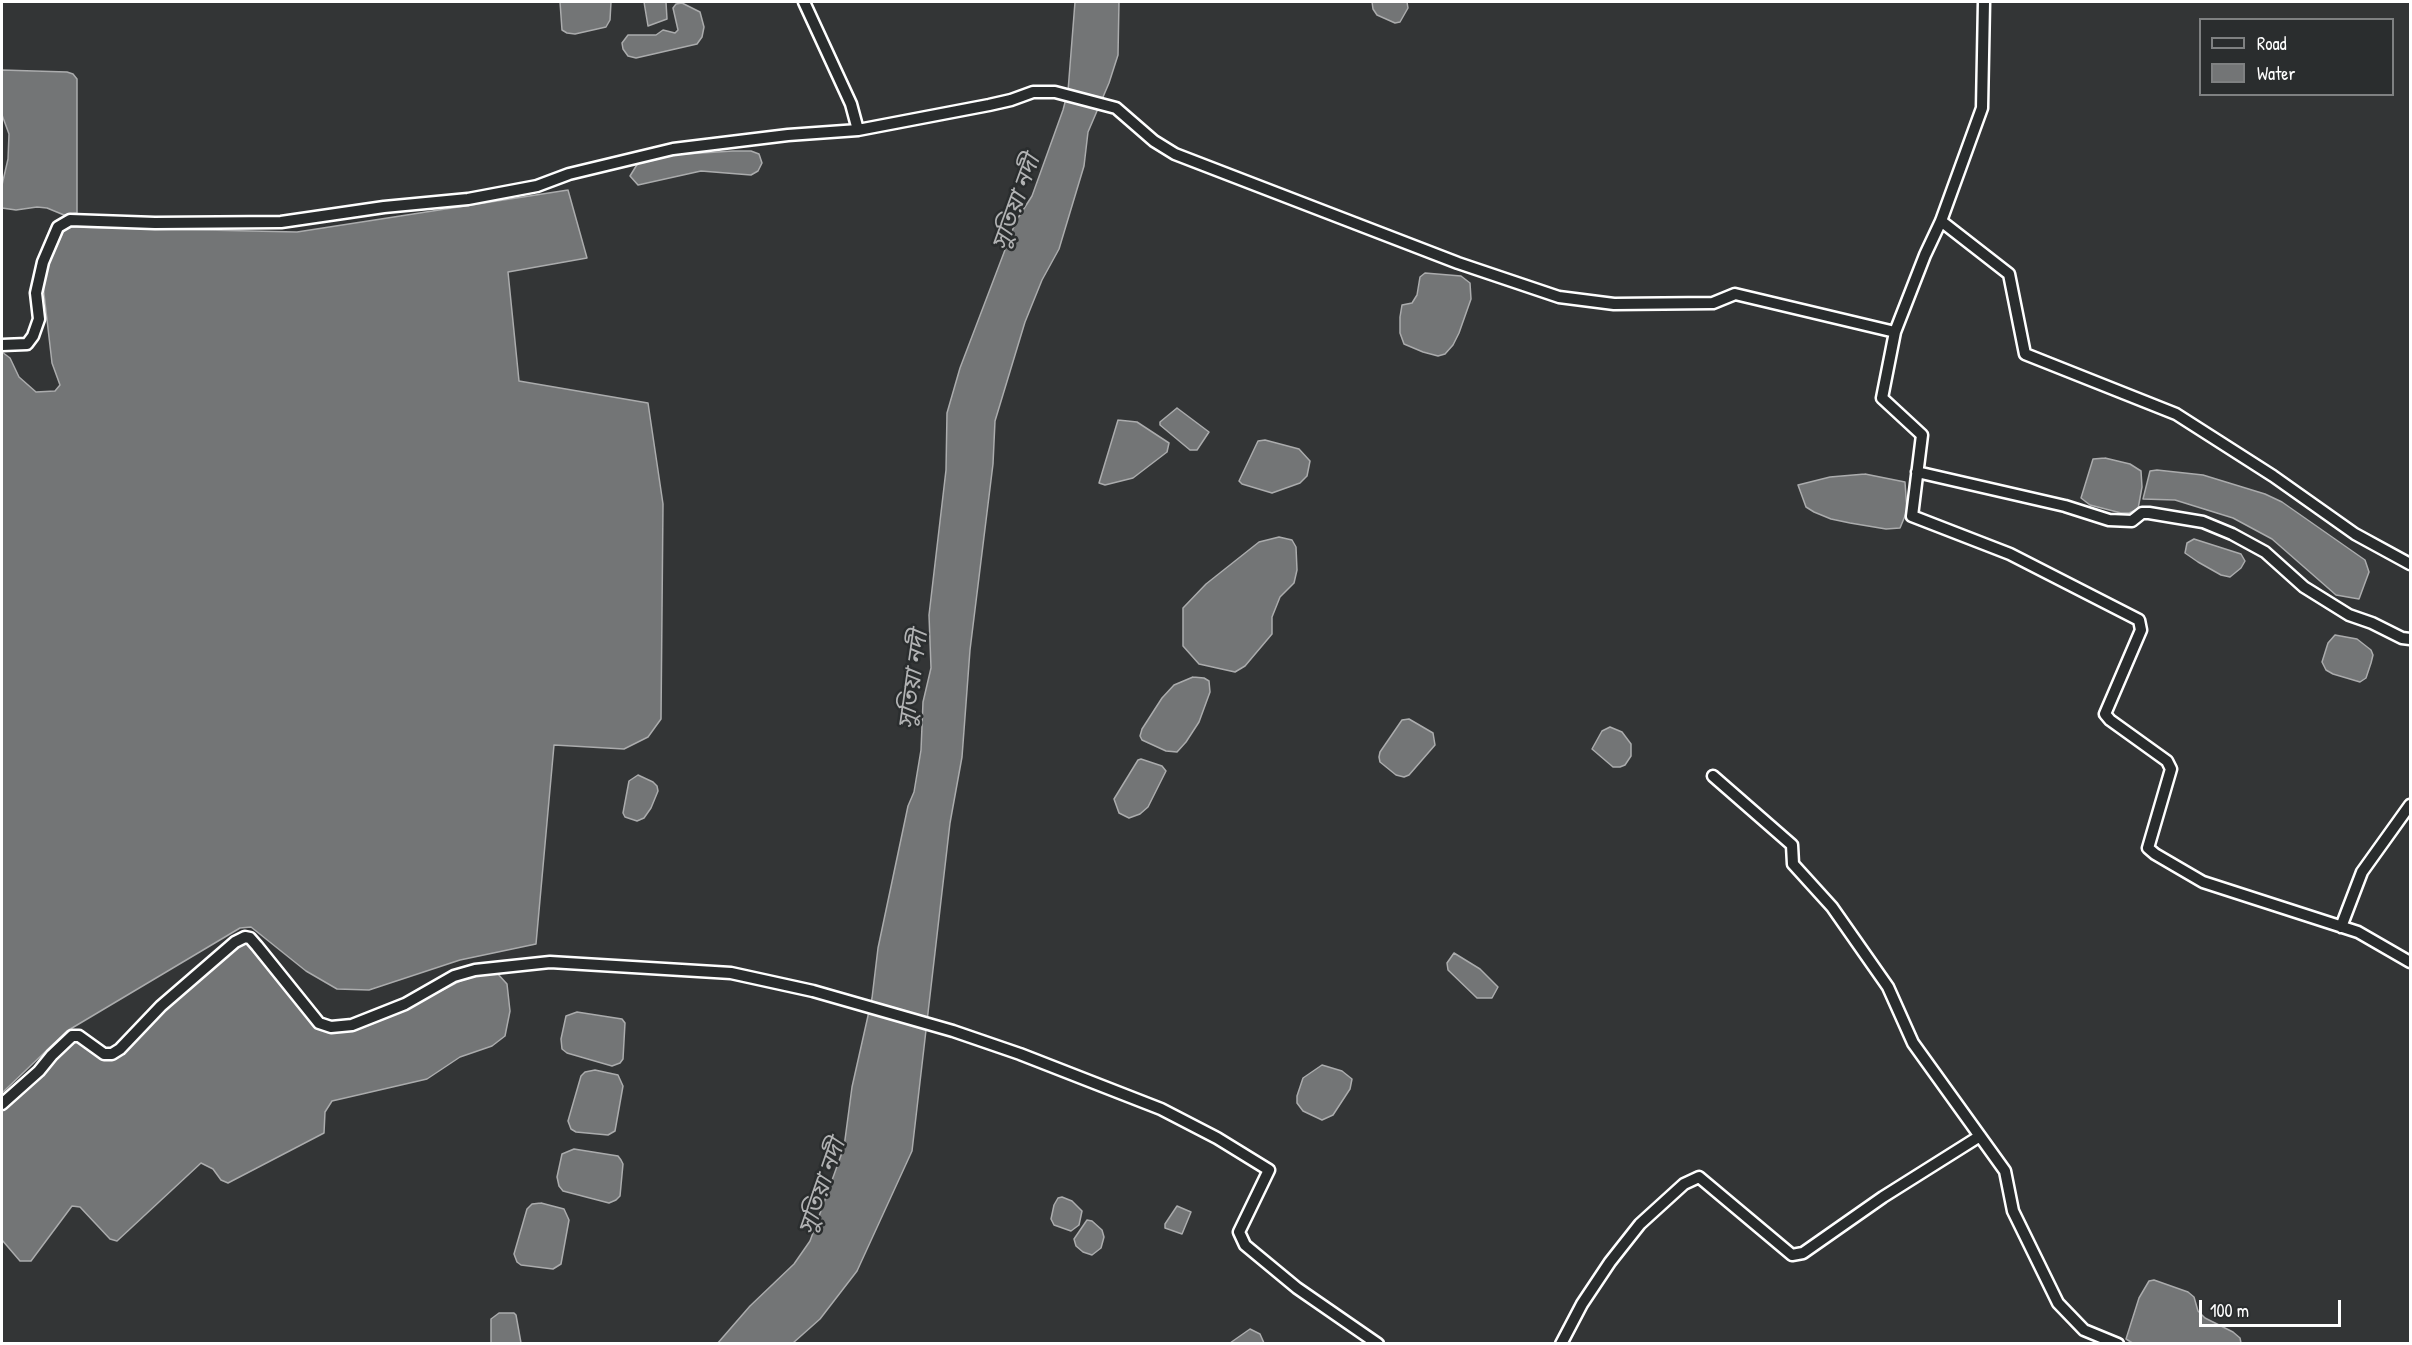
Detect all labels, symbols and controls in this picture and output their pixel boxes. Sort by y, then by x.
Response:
legend [2199,18,2394,96]
text: Road [2257,31,2287,56]
text: Water [2257,61,2295,86]
water label: সুতিয়া নদী [986,151,1048,255]
water label: সুতিয়া নদী [893,629,935,731]
water label: সুতিয়া নদী [793,1135,853,1239]
scale bar [2202,1288,2344,1326]
text: 100 m [2210,1298,2249,1323]

